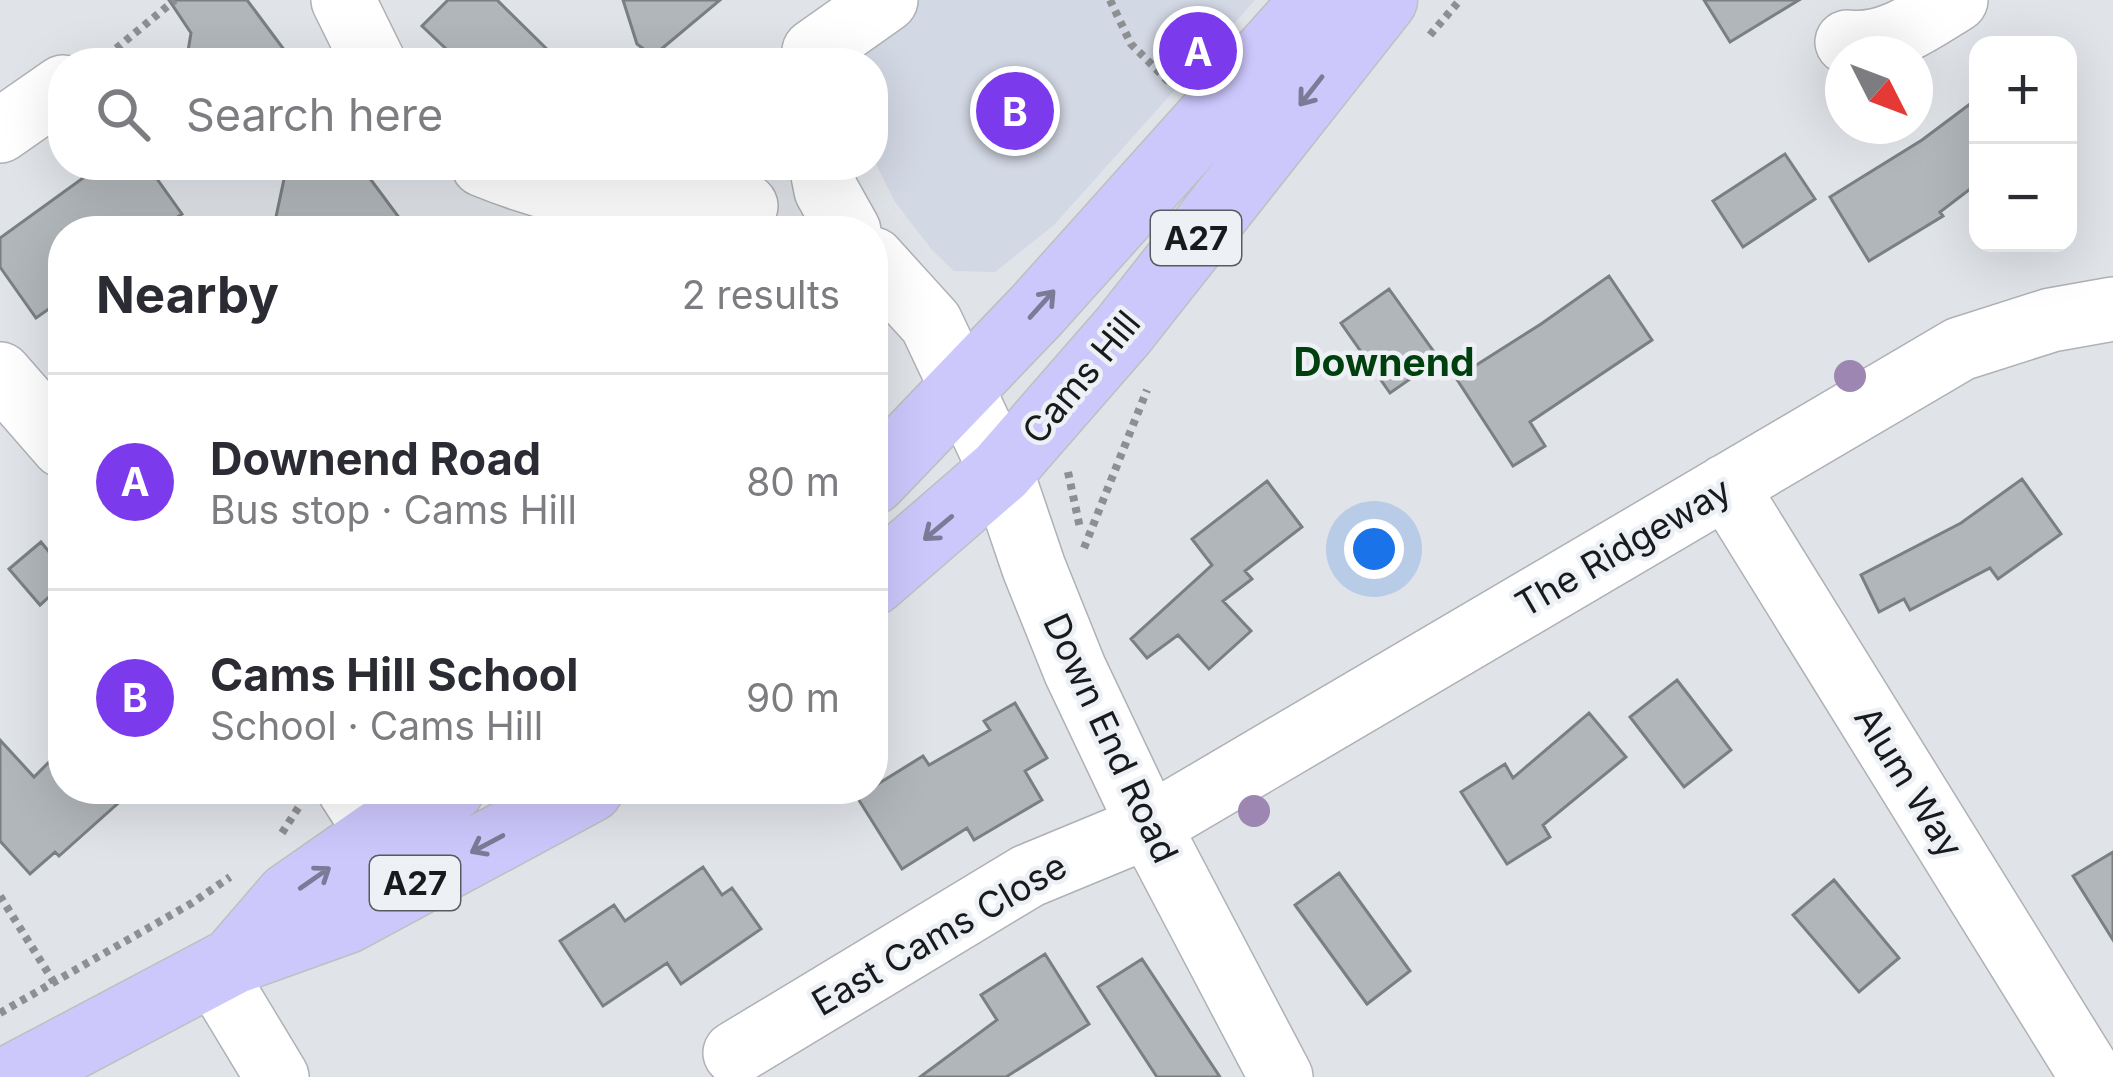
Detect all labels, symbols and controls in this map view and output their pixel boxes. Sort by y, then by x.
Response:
pin: A [1159,6,1237,96]
north arrow [1825,36,1933,144]
map controls [1969,36,2077,252]
button: + [1969,36,2077,144]
search box [48,48,888,180]
pin: B [976,66,1054,156]
one-way arrow [1298,75,1325,107]
icon: search [90,81,156,147]
text: Search here [186,87,443,142]
button: − [1969,144,2077,252]
road number: A27 [1151,211,1241,265]
text: Nearby [96,264,279,325]
text: 2 results [682,271,840,318]
one-way arrow [1028,289,1055,320]
street label: Cams Hill [1013,302,1149,452]
district label: Downend [1293,338,1475,385]
text: Downend Road [210,431,541,486]
text: A [120,458,150,505]
text: 80 m [746,458,840,505]
street label: The Ridgeway [1507,468,1739,626]
text: Bus stop · Cams Hill [210,486,577,533]
one-way arrow [923,513,954,541]
your location [1344,519,1404,579]
street label: Down End Road [1034,606,1188,870]
text: Cams Hill School [210,647,579,702]
text: B [122,674,148,721]
text: 90 m [746,674,840,721]
street label: Alum Way [1845,698,1973,866]
text: School · Cams Hill [210,702,543,749]
one-way arrow [471,833,506,856]
street label: East Cams Close [804,843,1074,1025]
road number: A27 [370,856,460,910]
one-way arrow [297,866,331,891]

